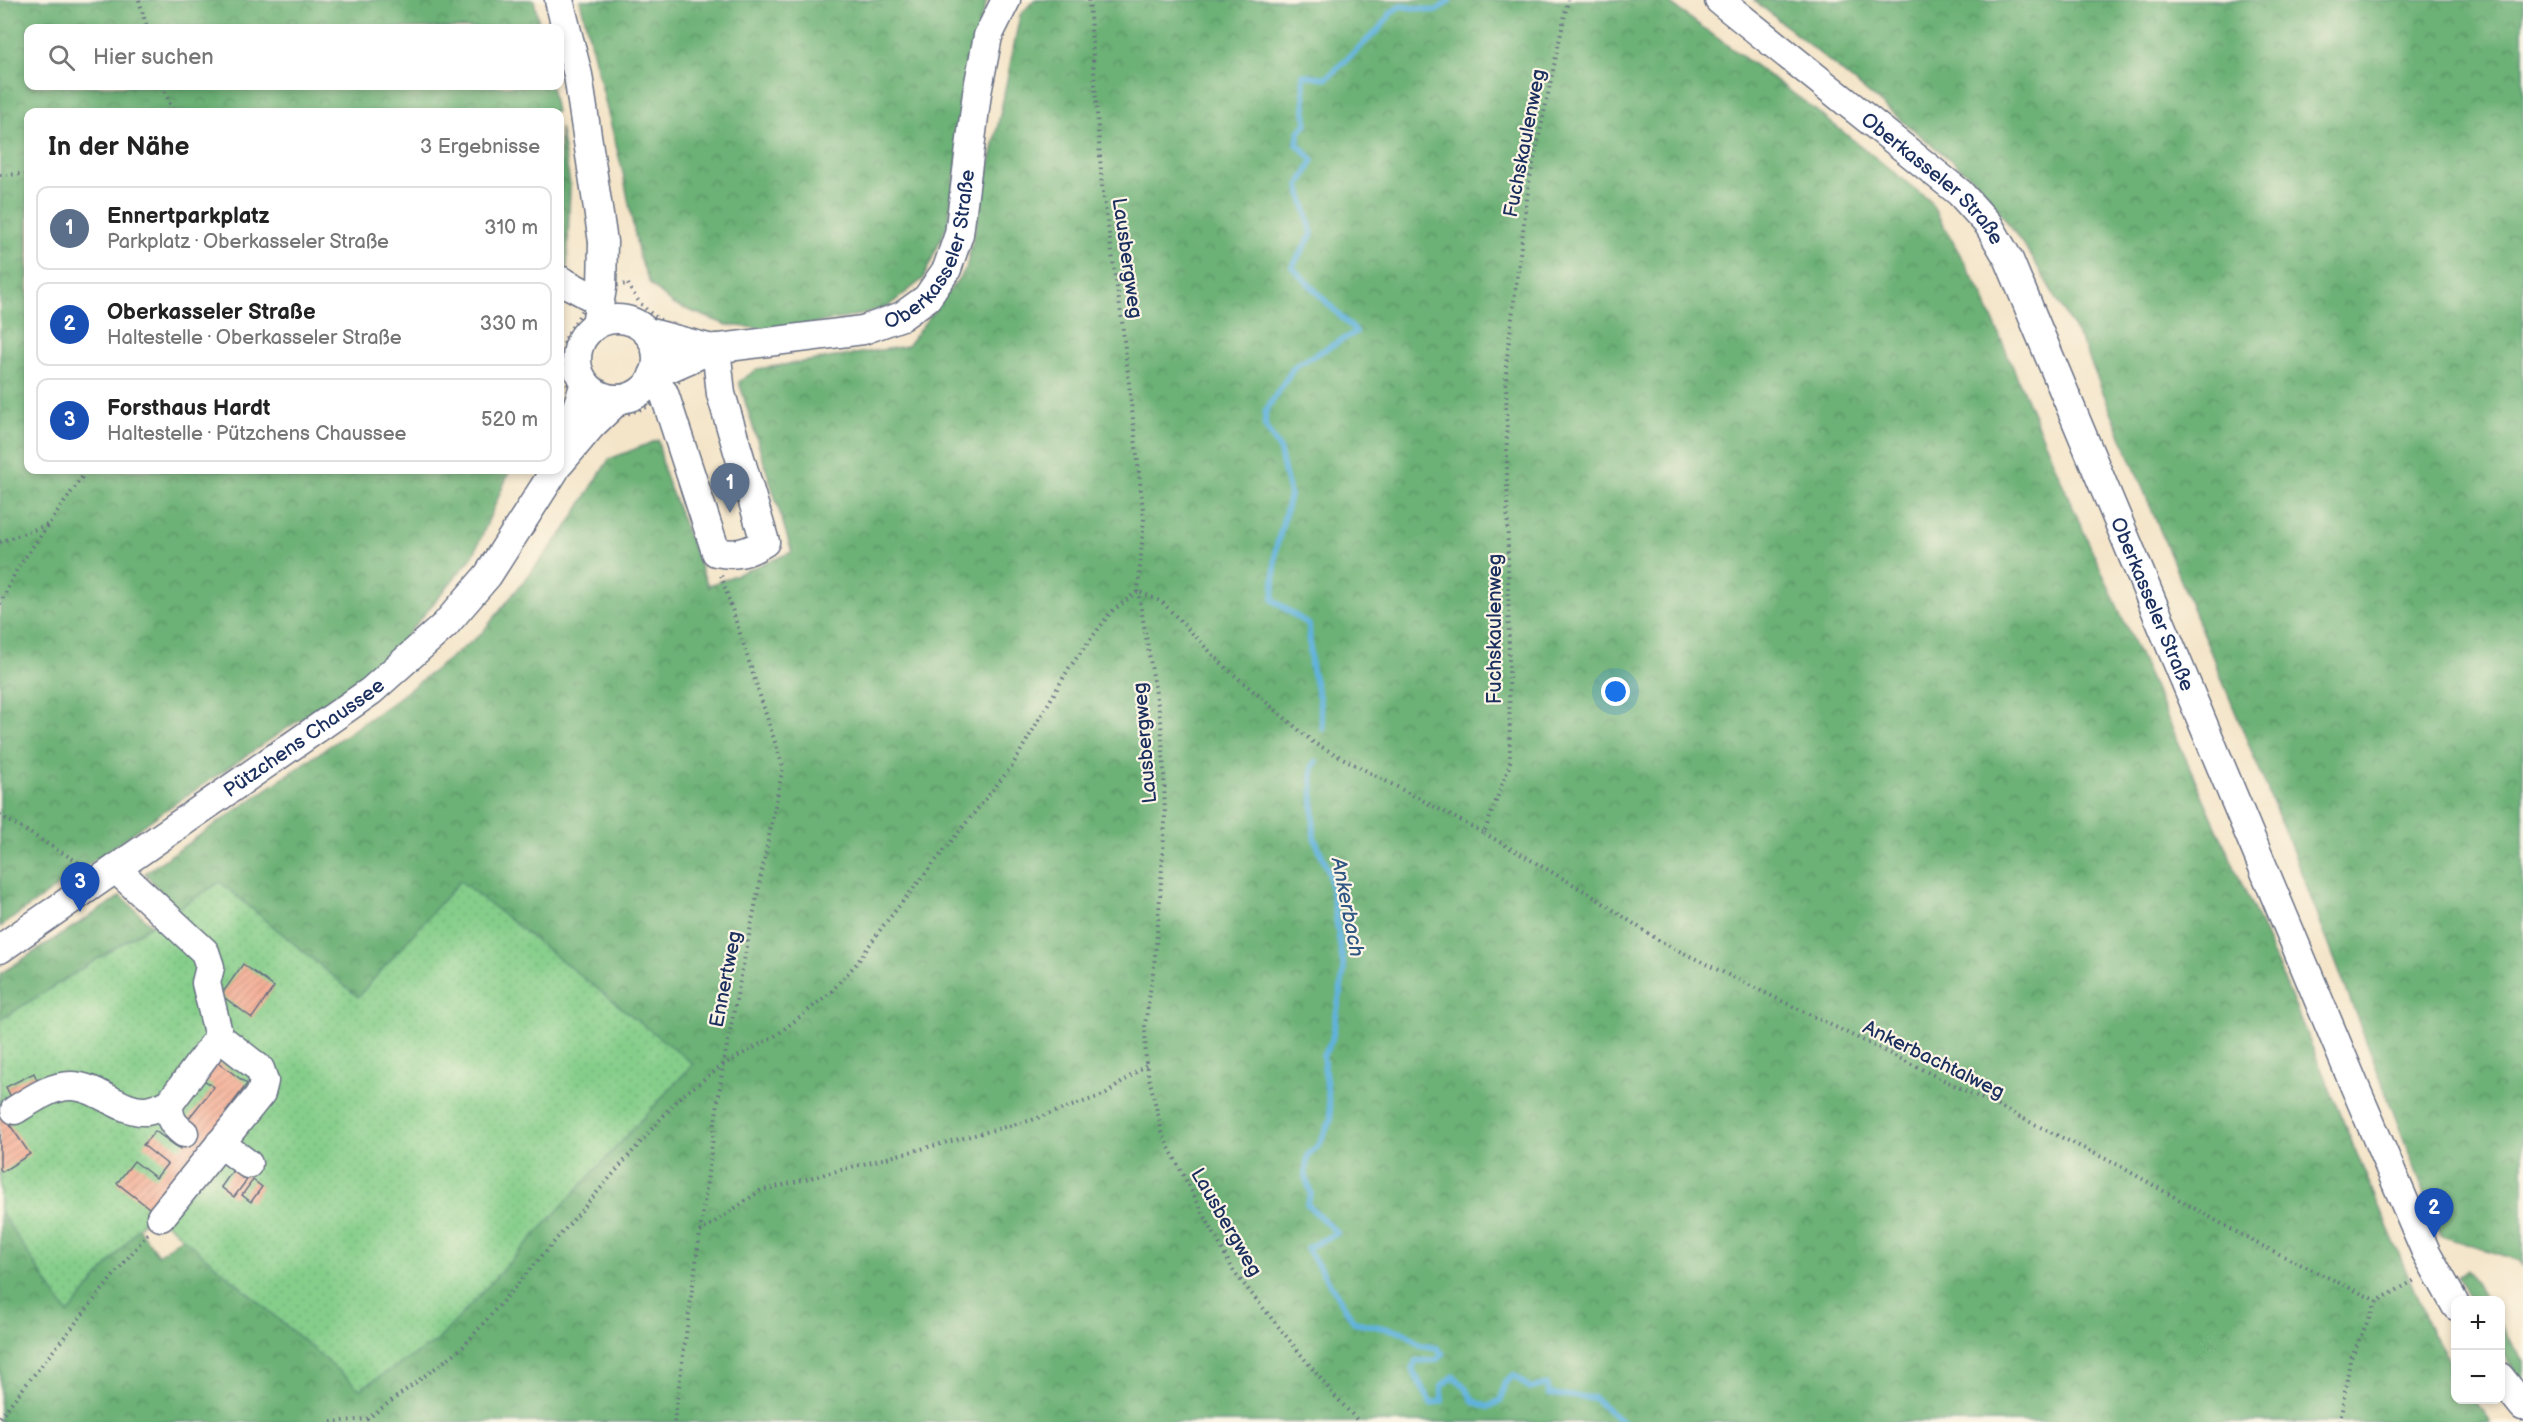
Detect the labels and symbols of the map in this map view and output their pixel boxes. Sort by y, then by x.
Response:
street label: Fuchskaulenweg [1499,67,1551,219]
street label: Oberkasseler Straße [1856,108,2008,249]
street label: Oberkasseler Straße [881,168,980,334]
street label: Lausbergweg [1107,196,1147,320]
pin: 1 [710,464,750,513]
street label: Oberkasseler Straße [2105,514,2199,695]
street label: Fuchskaulenweg [1483,554,1507,704]
street label: Pützchens Chaussee [219,674,390,803]
your location [1601,677,1630,706]
street label: Lausbergweg [1128,681,1162,804]
water label: Ankerbach [1325,854,1369,959]
pin: 3 [60,862,100,912]
street label: Ennertweg [705,929,747,1030]
street label: Ankerbachtalweg [1859,1015,2008,1105]
street label: Lausbergweg [1185,1164,1267,1281]
pin: 2 [2414,1188,2454,1238]

